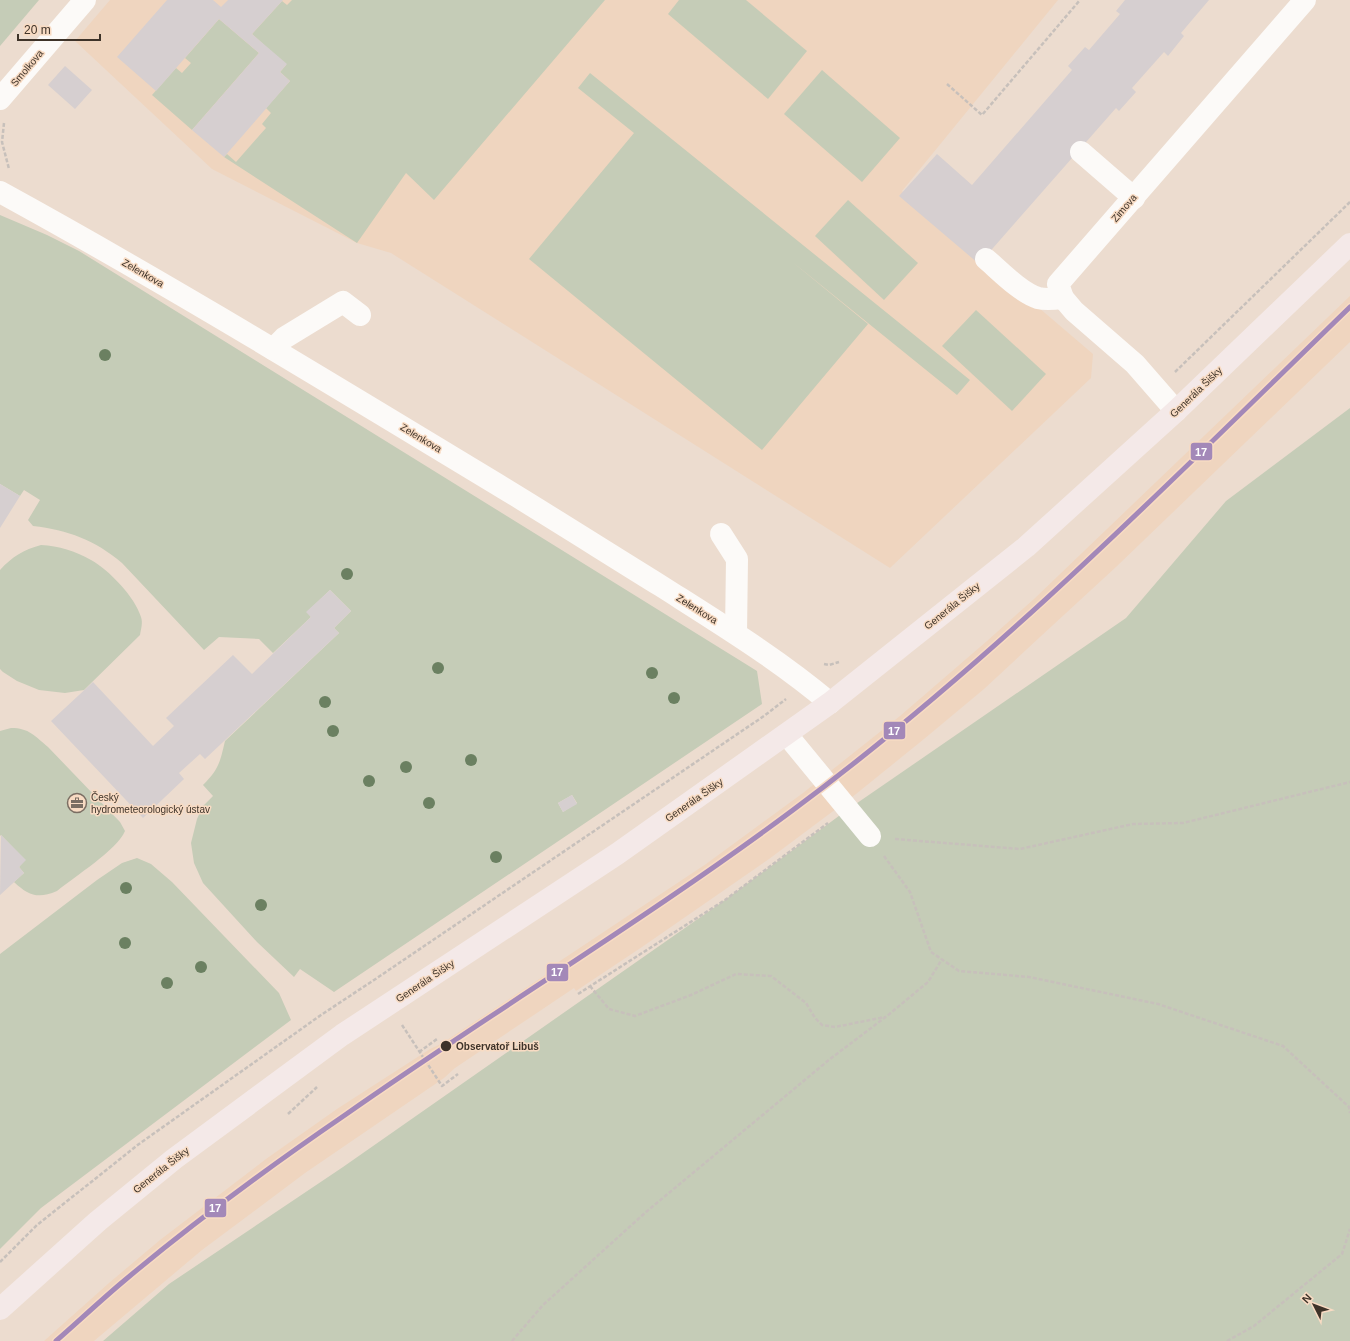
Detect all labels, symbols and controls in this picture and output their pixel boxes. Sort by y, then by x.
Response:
scale bar [18,16,100,42]
text: 20 m [24,23,51,37]
street label: Smolkova [9,47,46,88]
street label: Zimova [1109,192,1139,224]
street label: Zelenkova [120,257,166,290]
street label: Generála Šišky [1167,364,1224,420]
street label: Zelenkova [398,421,444,455]
line badge: 17 [1190,442,1213,461]
text: 17 [1195,446,1207,458]
street label: Generála Šišky [922,580,982,632]
street label: Zelenkova [675,592,720,626]
line badge: 17 [883,721,906,740]
text: 17 [888,725,900,737]
street label: Generála Šišky [662,775,725,824]
place label: Český hydrometeorologický ústav [91,791,210,815]
office icon: Český hydrometeorologický ústav [66,792,88,814]
street label: Generála Šišky [393,957,456,1005]
line badge: 17 [546,963,569,982]
text: 17 [551,966,563,978]
marker: Observatoř Libuš [439,1039,453,1053]
place label: Observatoř Libuš [456,1041,539,1052]
street label: Generála Šišky [130,1144,191,1195]
line badge: 17 [204,1198,227,1218]
text: 17 [209,1202,221,1214]
north arrow [1294,1285,1334,1325]
text: N [1299,1291,1314,1305]

